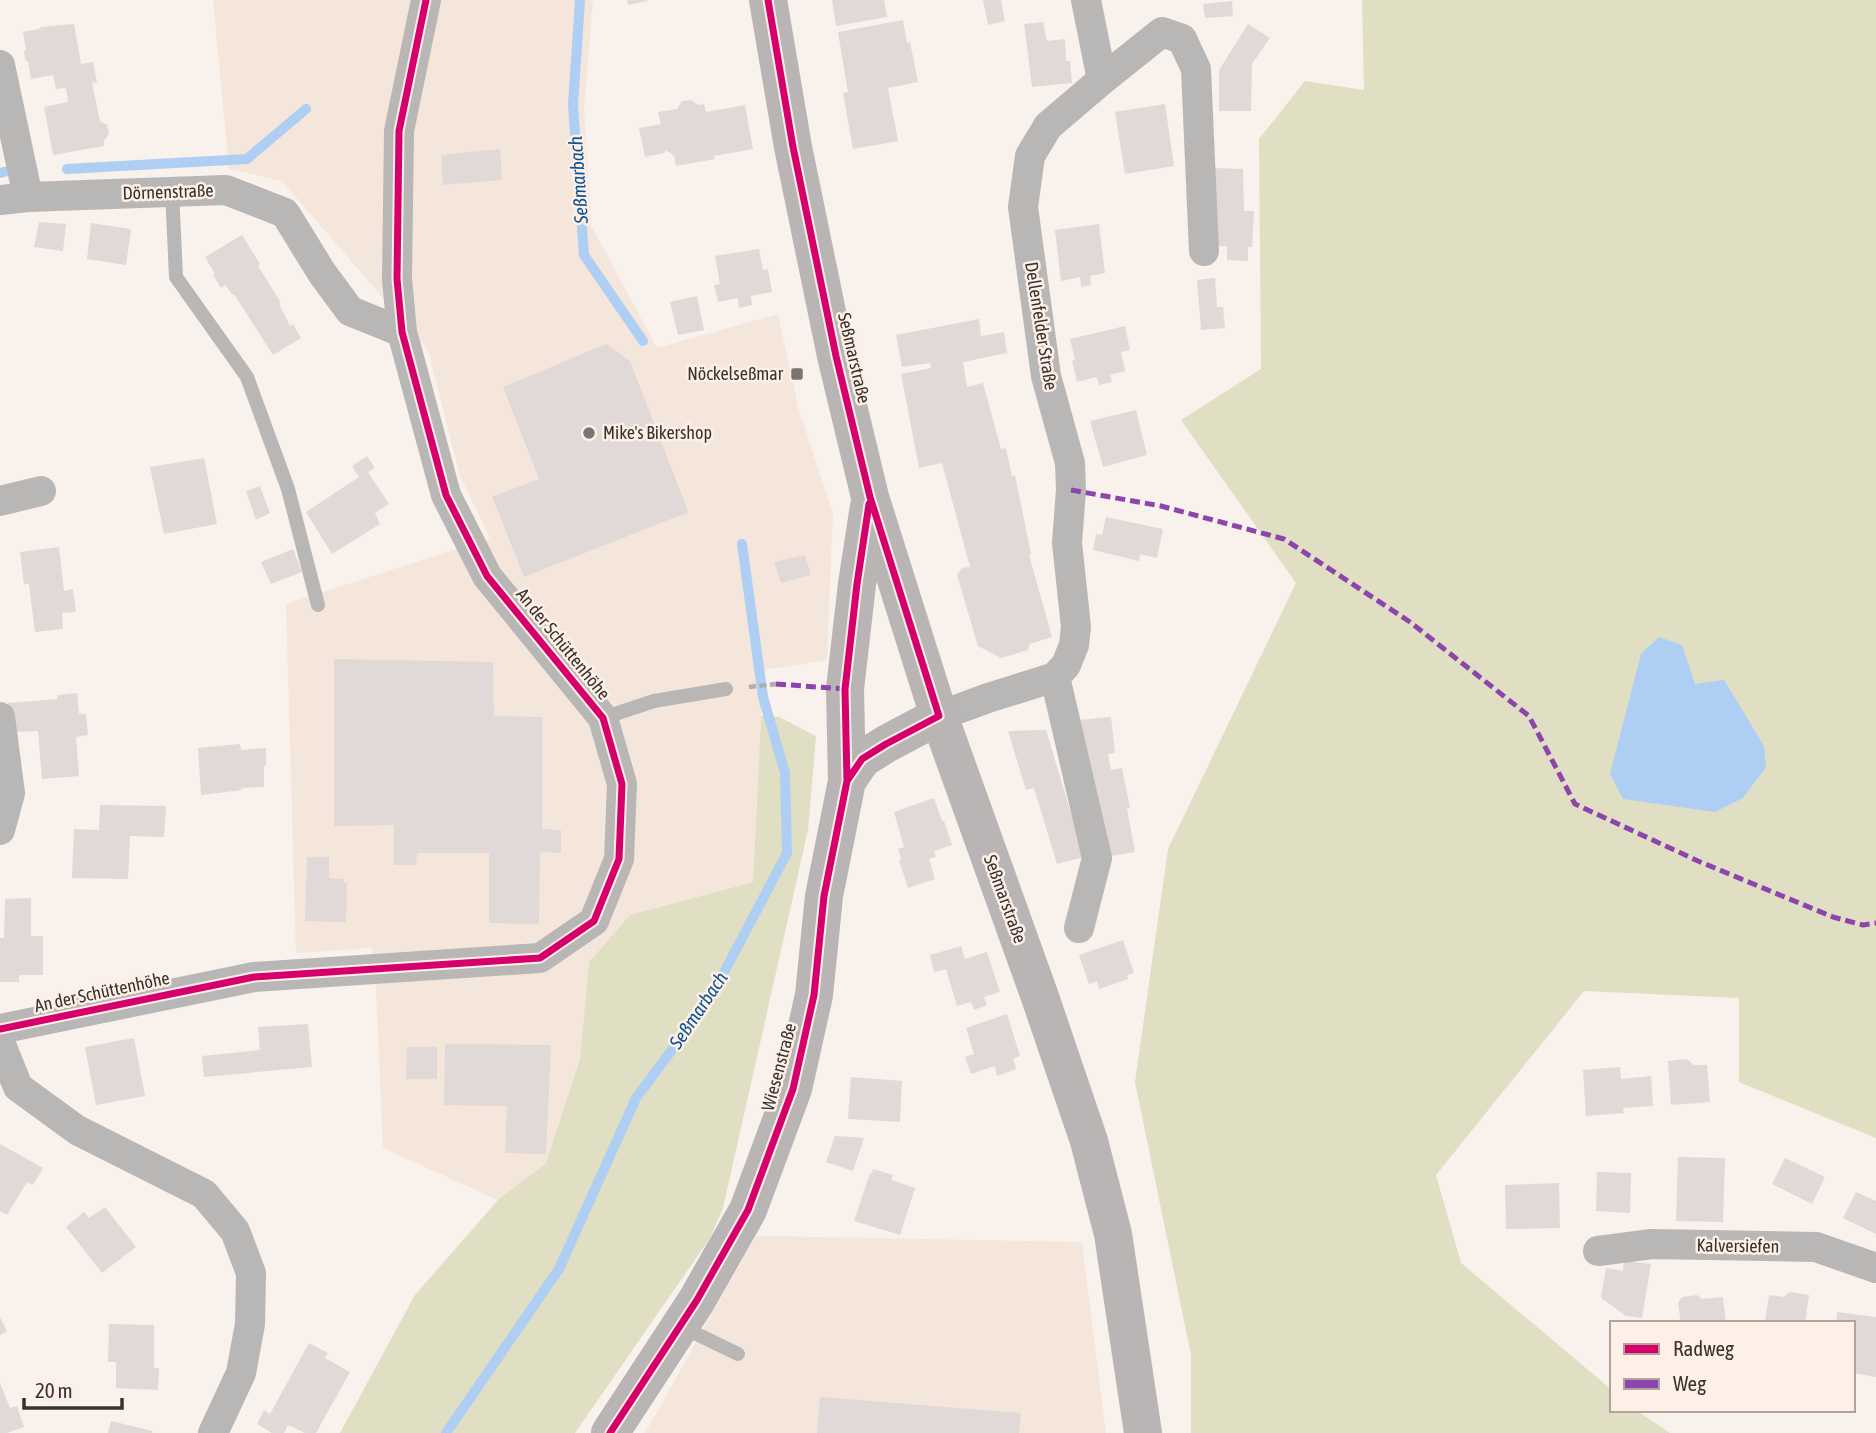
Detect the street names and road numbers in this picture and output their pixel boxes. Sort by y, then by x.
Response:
street label: Dörnenstraße [122,179,214,204]
street label: Dellenfelder Straße [1021,260,1062,391]
street label: Seßmarstraße [834,311,875,405]
street label: An der Schüttenhöhe [512,584,615,704]
street label: Seßmarstraße [980,852,1031,946]
street label: An der Schüttenhöhe [33,967,171,1016]
street label: Wiesenstraße [757,1021,800,1113]
street label: Kalversiefen [1696,1234,1780,1257]

